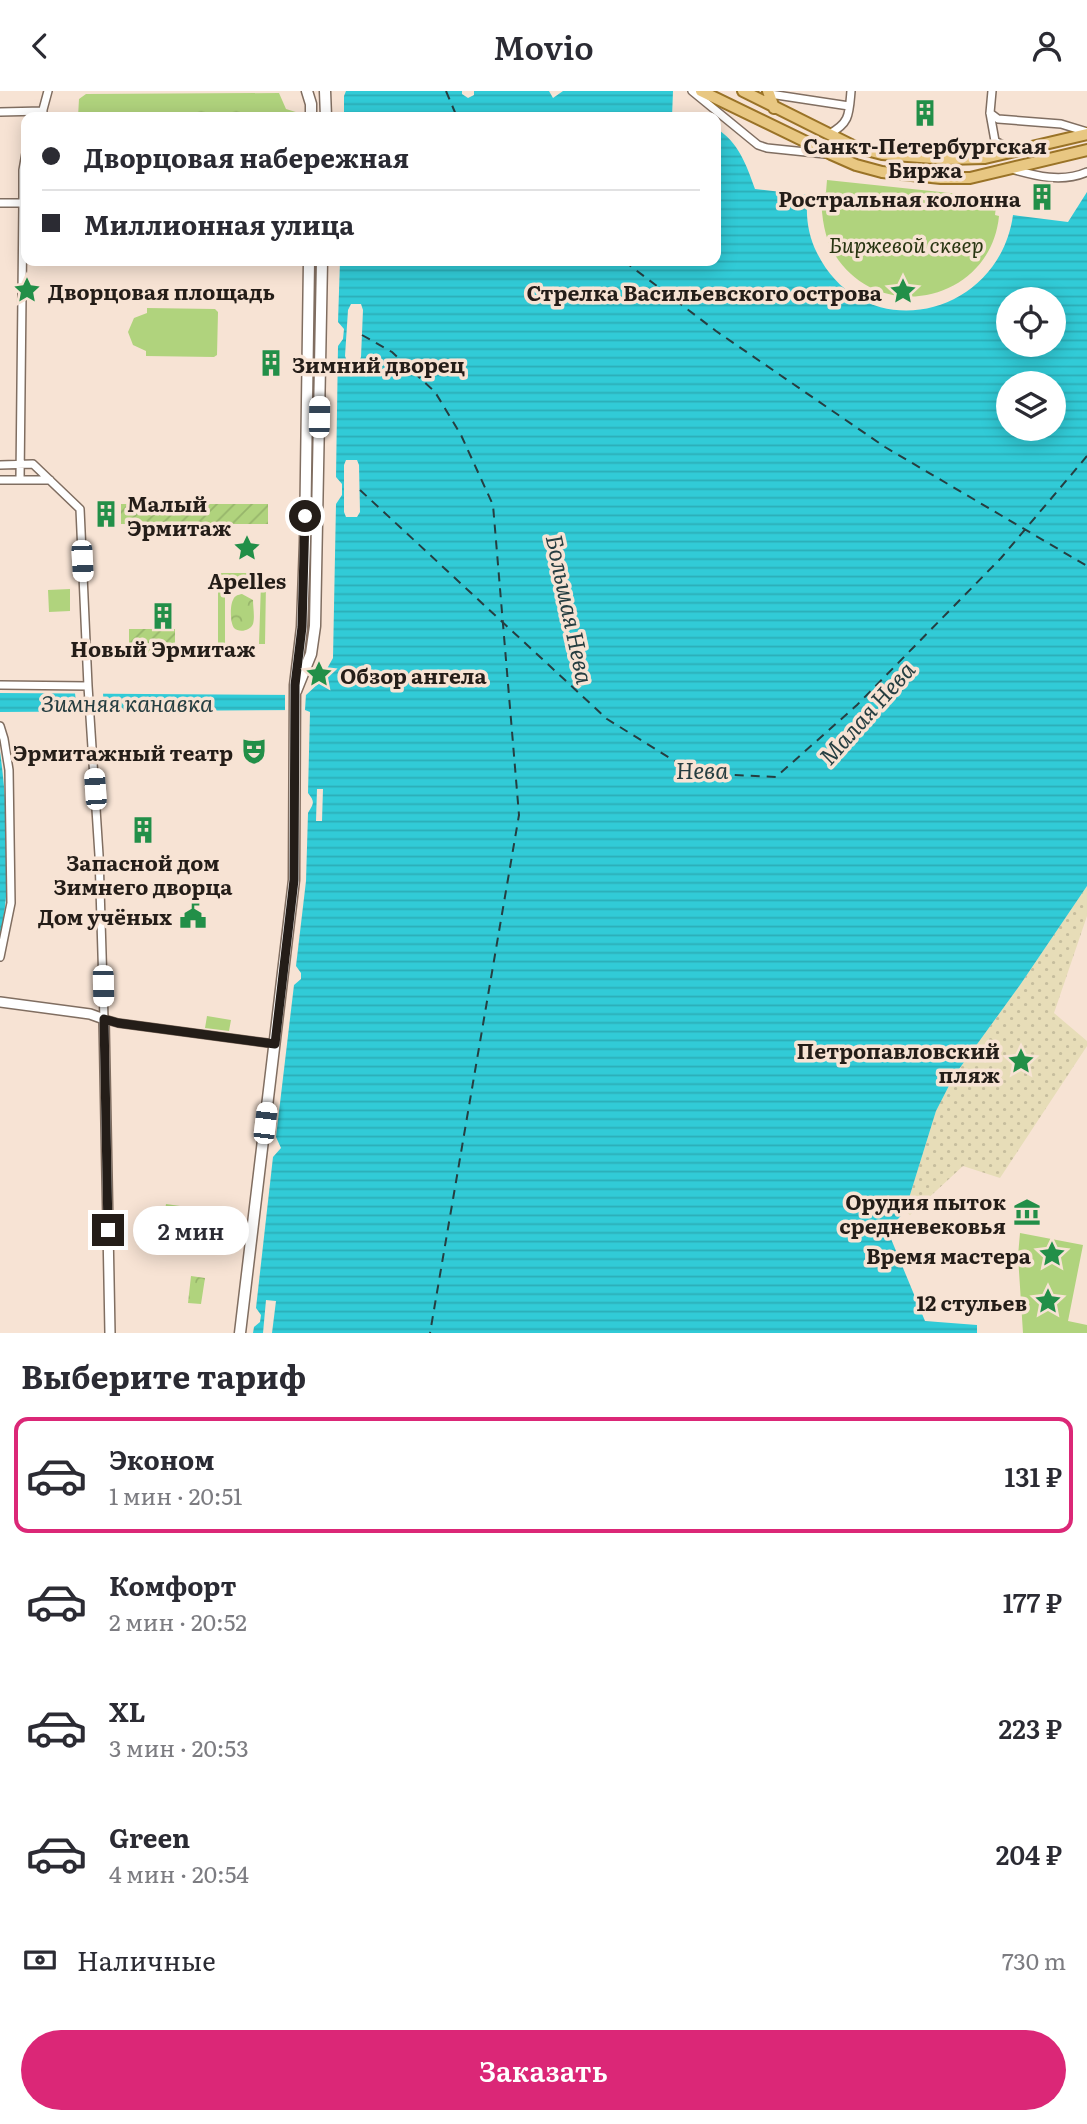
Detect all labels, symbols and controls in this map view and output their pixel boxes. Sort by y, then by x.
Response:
text: Movio [493,22,594,70]
icon: back [21,27,59,65]
icon: person [1028,27,1066,65]
building icon: Санкт-Петербургская Биржа [910,98,940,128]
place label: Санкт-Петербургская Биржа [803,129,1047,184]
text: Дворцовая набережная [84,137,409,176]
place label: Ростральная колонна [778,182,1022,213]
building icon: Ростральная колонна [1027,182,1057,212]
text: Миллионная улица [84,204,354,243]
park label: Биржевой сквер [828,228,984,259]
place icon: Дворцовая площадь [12,275,42,305]
place label: Дворцовая площадь [48,275,275,306]
place label: Стрелка Васильевского острова [526,276,883,307]
place icon: Стрелка Васильевского острова [888,276,918,306]
map controls [996,287,1066,441]
button: locate [996,287,1066,357]
building icon: Зимний дворец [256,348,286,378]
place label: Зимний дворец [292,348,465,379]
button: layers [996,371,1066,441]
car [309,396,330,438]
place label: Малый Эрмитаж [127,487,232,542]
building icon: Малый Эрмитаж [91,499,121,529]
route start [289,500,321,532]
water label: Большая Нева [539,531,603,687]
place icon: Apelles [232,533,262,563]
car [71,539,94,583]
place label: Apelles [208,564,286,595]
building icon: Новый Эрмитаж [148,601,178,631]
place label: Новый Эрмитаж [70,632,256,663]
water label: Малая Нева [810,653,922,771]
place icon: Обзор ангела [304,659,334,689]
place label: Обзор ангела [340,659,487,690]
water label: Зимняя канавка [41,685,213,719]
place label: Эрмитажный театр [13,736,233,767]
theatre icon: Эрмитажный театр [239,736,269,766]
water label: Нева [676,752,728,786]
car [84,767,107,811]
building icon: Запасной дом Зимнего дворца [128,815,158,845]
place label: Запасной дом Зимнего дворца [53,846,233,901]
place label: Дом учёных [38,900,172,931]
public building icon: Дом учёных [178,900,208,930]
car [93,965,114,1007]
place label: Петропавловский пляж [797,1034,1001,1089]
place icon: Петропавловский пляж [1006,1046,1036,1076]
car [253,1101,278,1145]
place label: Орудия пыток средневековья [839,1185,1006,1240]
museum icon: Орудия пыток средневековья [1012,1197,1042,1227]
callout: 2 мин [132,1205,248,1255]
text: 2 мин [158,1213,224,1247]
route end [92,1214,124,1246]
place label: Время мастера [866,1239,1032,1270]
place icon: Время мастера [1037,1239,1067,1269]
place label: 12 стульев [916,1286,1027,1317]
place icon: 12 стульев [1033,1286,1063,1316]
text: Выберите тариф [21,1351,306,1399]
text: Эконом [109,1439,214,1478]
icon: car [25,1444,88,1507]
text: 131 ₽ [1005,1456,1062,1495]
text: 1 мин · 20:51 [109,1478,242,1512]
text: Комфорт [109,1565,236,1604]
icon: car [25,1570,88,1633]
text: 177 ₽ [1003,1582,1062,1621]
text: 2 мин · 20:52 [109,1604,247,1638]
text: XL [109,1691,146,1730]
icon: car [25,1696,88,1759]
text: 223 ₽ [999,1708,1062,1747]
text: 3 мин · 20:53 [109,1730,249,1764]
text: Green [109,1817,190,1856]
icon: car [25,1822,88,1885]
text: 204 ₽ [996,1834,1062,1873]
text: 4 мин · 20:54 [109,1856,249,1890]
text: Наличные [77,1940,216,1979]
icon: cash [21,1941,59,1979]
text: 730 m [1002,1943,1066,1977]
button: Заказать [21,2030,1066,2110]

